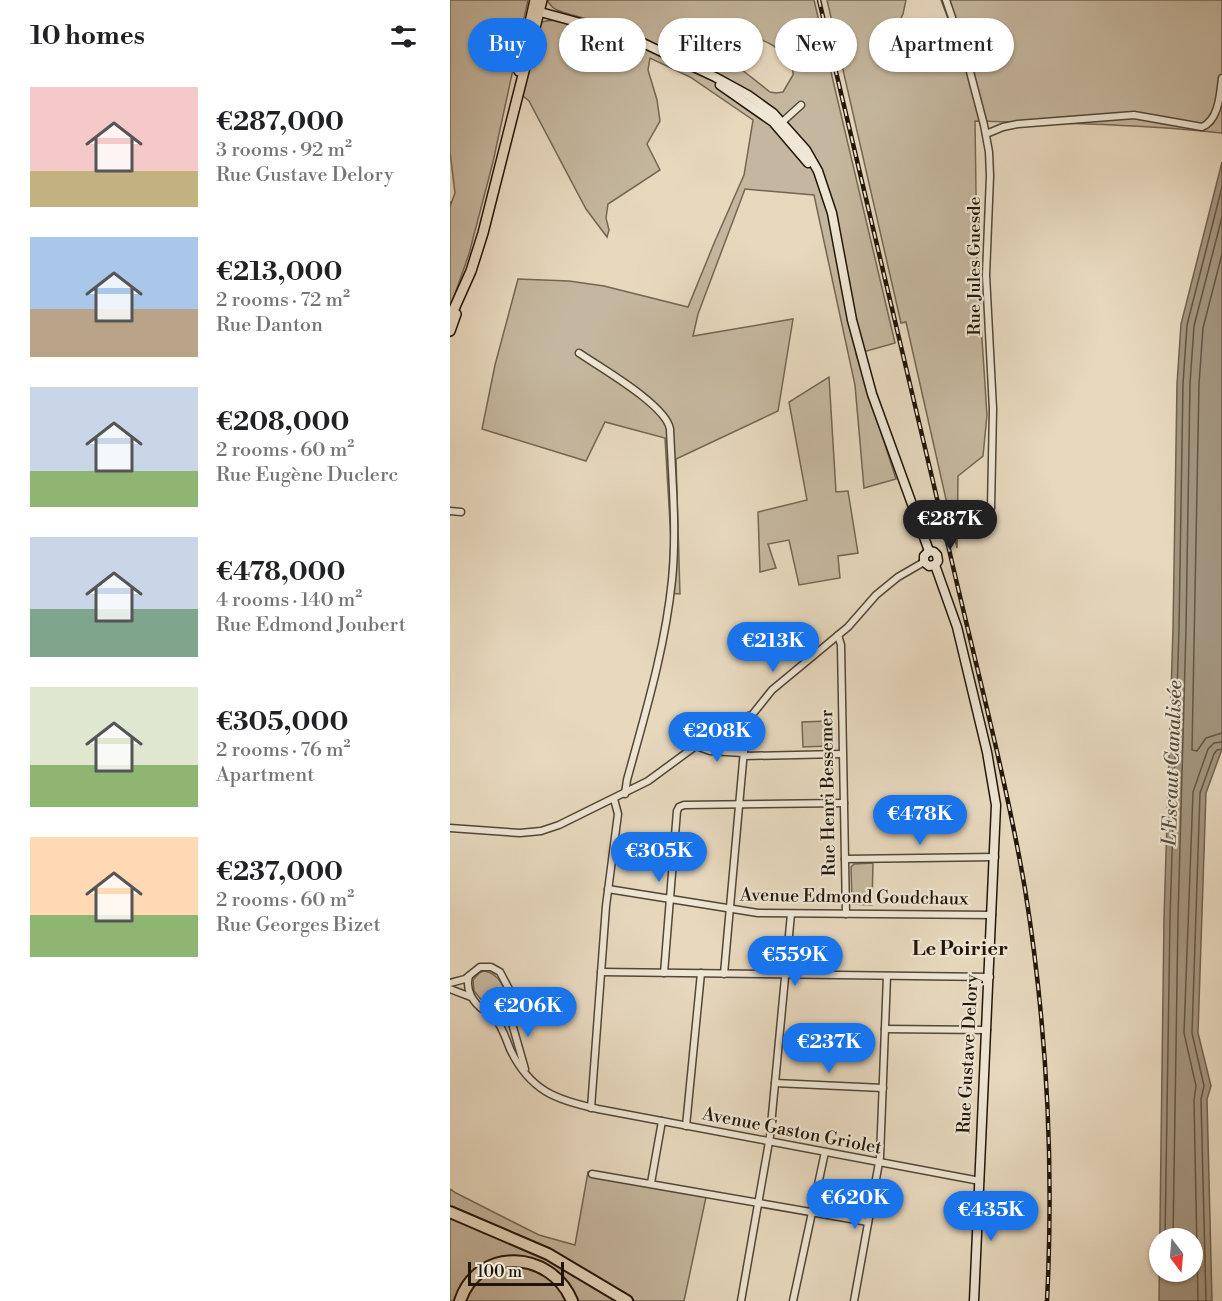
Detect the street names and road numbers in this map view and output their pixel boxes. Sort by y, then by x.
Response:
street label: Rue Jules Guesde [963,196,986,336]
street label: Rue Henri Bessemer [815,709,841,877]
street label: Avenue Edmond Goudchaux [739,883,969,911]
street label: Rue Gustave Delory [952,973,984,1134]
street label: Avenue Gaston Griolet [699,1102,884,1160]

